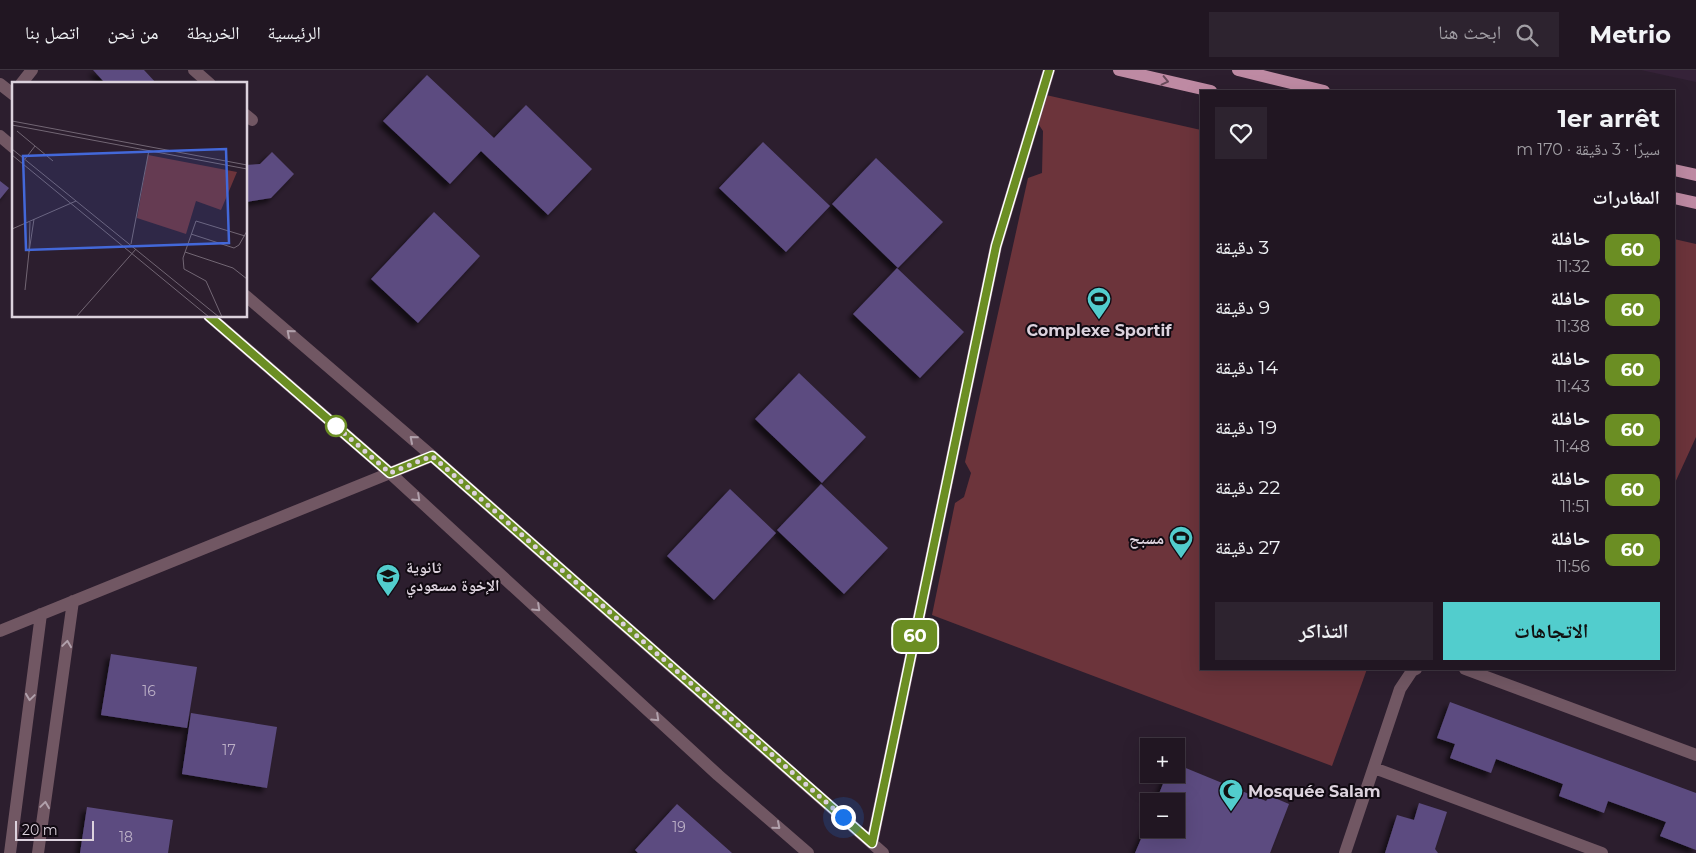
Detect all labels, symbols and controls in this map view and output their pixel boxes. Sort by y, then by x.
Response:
search box [1209,12,1559,57]
text: Metrio [1589,20,1671,49]
text: ابحث هنا [1438,21,1501,44]
icon: search [1513,21,1541,49]
text: اتصل بنا [25,22,80,44]
text: من نحن [108,22,159,44]
text: الخريطة [187,22,240,44]
text: الرئيسية [268,22,321,44]
one-way arrow [1161,75,1170,86]
inset map [12,82,248,318]
text: 1er arrêt [1558,104,1660,133]
button: heart [1215,107,1267,159]
text: سيرًا · 3 دقيقة · 170 m [1516,140,1660,159]
text: المغادرات [1593,186,1660,209]
text: حافلة [1551,227,1590,250]
text: 3 دقيقة [1215,236,1269,259]
text: 60 [1621,239,1644,261]
text: 11:32 [1557,257,1590,276]
sports icon: Complexe Sportif [1086,286,1112,320]
text: حافلة [1551,287,1590,310]
text: 9 دقيقة [1215,296,1270,319]
text: 60 [1621,299,1644,321]
text: 11:38 [1556,317,1590,336]
place label: Complexe Sportif [1027,321,1172,340]
one-way arrow [287,331,296,339]
text: حافلة [1551,347,1590,370]
text: 14 دقيقة [1215,356,1278,379]
text: 60 [1621,359,1644,381]
text: 11:43 [1556,377,1590,396]
text: حافلة [1551,407,1590,430]
unlabelled marker [325,415,347,437]
text: 19 دقيقة [1215,416,1277,439]
text: 60 [1621,419,1644,441]
one-way arrow [410,436,419,445]
text: 11:48 [1554,437,1590,456]
text: حافلة [1551,467,1590,490]
text: 22 دقيقة [1215,476,1280,499]
text: 60 [1621,479,1644,501]
one-way arrow [412,492,421,501]
text: 11:51 [1560,497,1590,516]
sports icon: مسبح [1168,525,1194,559]
text: حافلة [1551,527,1590,550]
place label: مسبح [1129,529,1164,549]
text: 27 دقيقة [1215,536,1281,559]
text: 60 [1621,539,1644,561]
text: 11:56 [1556,557,1590,576]
place label: ثانوية الإخوة مسعودي [406,558,500,598]
school or university icon: ثانوية الإخوة مسعودي [375,563,401,597]
one-way arrow [531,602,540,611]
button: التذاكر [1215,602,1433,660]
button: الاتجاهات [1443,602,1660,660]
line badge: 60 [892,620,938,652]
text: 60 [903,625,927,647]
one-way arrow [61,639,72,647]
house number: 16 [142,682,156,700]
one-way arrow [26,693,36,702]
one-way arrow [651,712,660,721]
map controls [1140,738,1185,838]
button: + [1140,738,1185,783]
house number: 17 [222,741,236,759]
mosque icon: Mosquée Salam [1218,778,1244,812]
place label: Mosquée Salam [1248,782,1381,801]
button: − [1140,793,1185,838]
one-way arrow [39,800,50,808]
your location [831,805,856,830]
scale bar [15,818,94,841]
house number: 19 [672,818,686,836]
one-way arrow [772,820,781,829]
text: 20 m [22,821,58,839]
house number: 18 [119,828,133,846]

